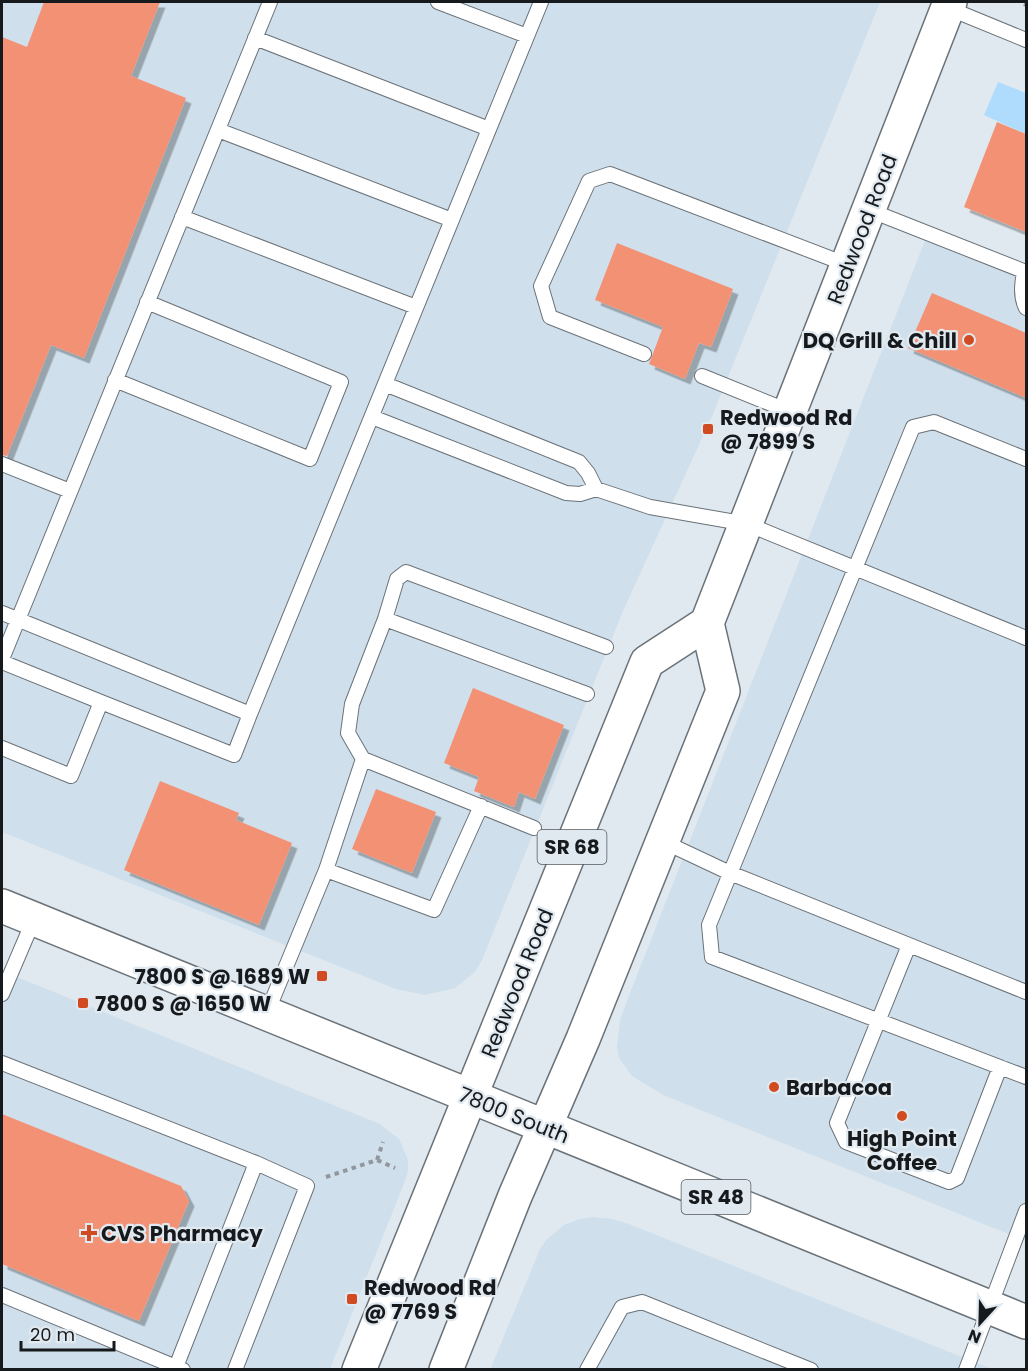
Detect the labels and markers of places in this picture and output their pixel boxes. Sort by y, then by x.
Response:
place label: DQ Grill & Chill [803,326,957,355]
marker: DQ Grill & Chill [962,333,976,347]
place label: Redwood Rd @ 7899 S [720,403,853,456]
marker: Redwood Rd @ 7899 S [701,422,715,436]
place label: 7800 S @ 1689 W [134,962,310,991]
marker: 7800 S @ 1689 W [315,969,329,983]
place label: 7800 S @ 1650 W [95,989,271,1018]
marker: 7800 S @ 1650 W [76,996,90,1010]
place label: Barbacoa [786,1073,892,1102]
marker: Barbacoa [767,1080,781,1094]
marker: High Point Coffee [895,1109,909,1123]
place label: High Point Coffee [847,1124,957,1177]
place label: CVS Pharmacy [101,1219,263,1248]
marker: CVS Pharmacy [82,1226,96,1240]
place label: Redwood Rd @ 7769 S [364,1273,497,1326]
marker: Redwood Rd @ 7769 S [345,1292,359,1306]

